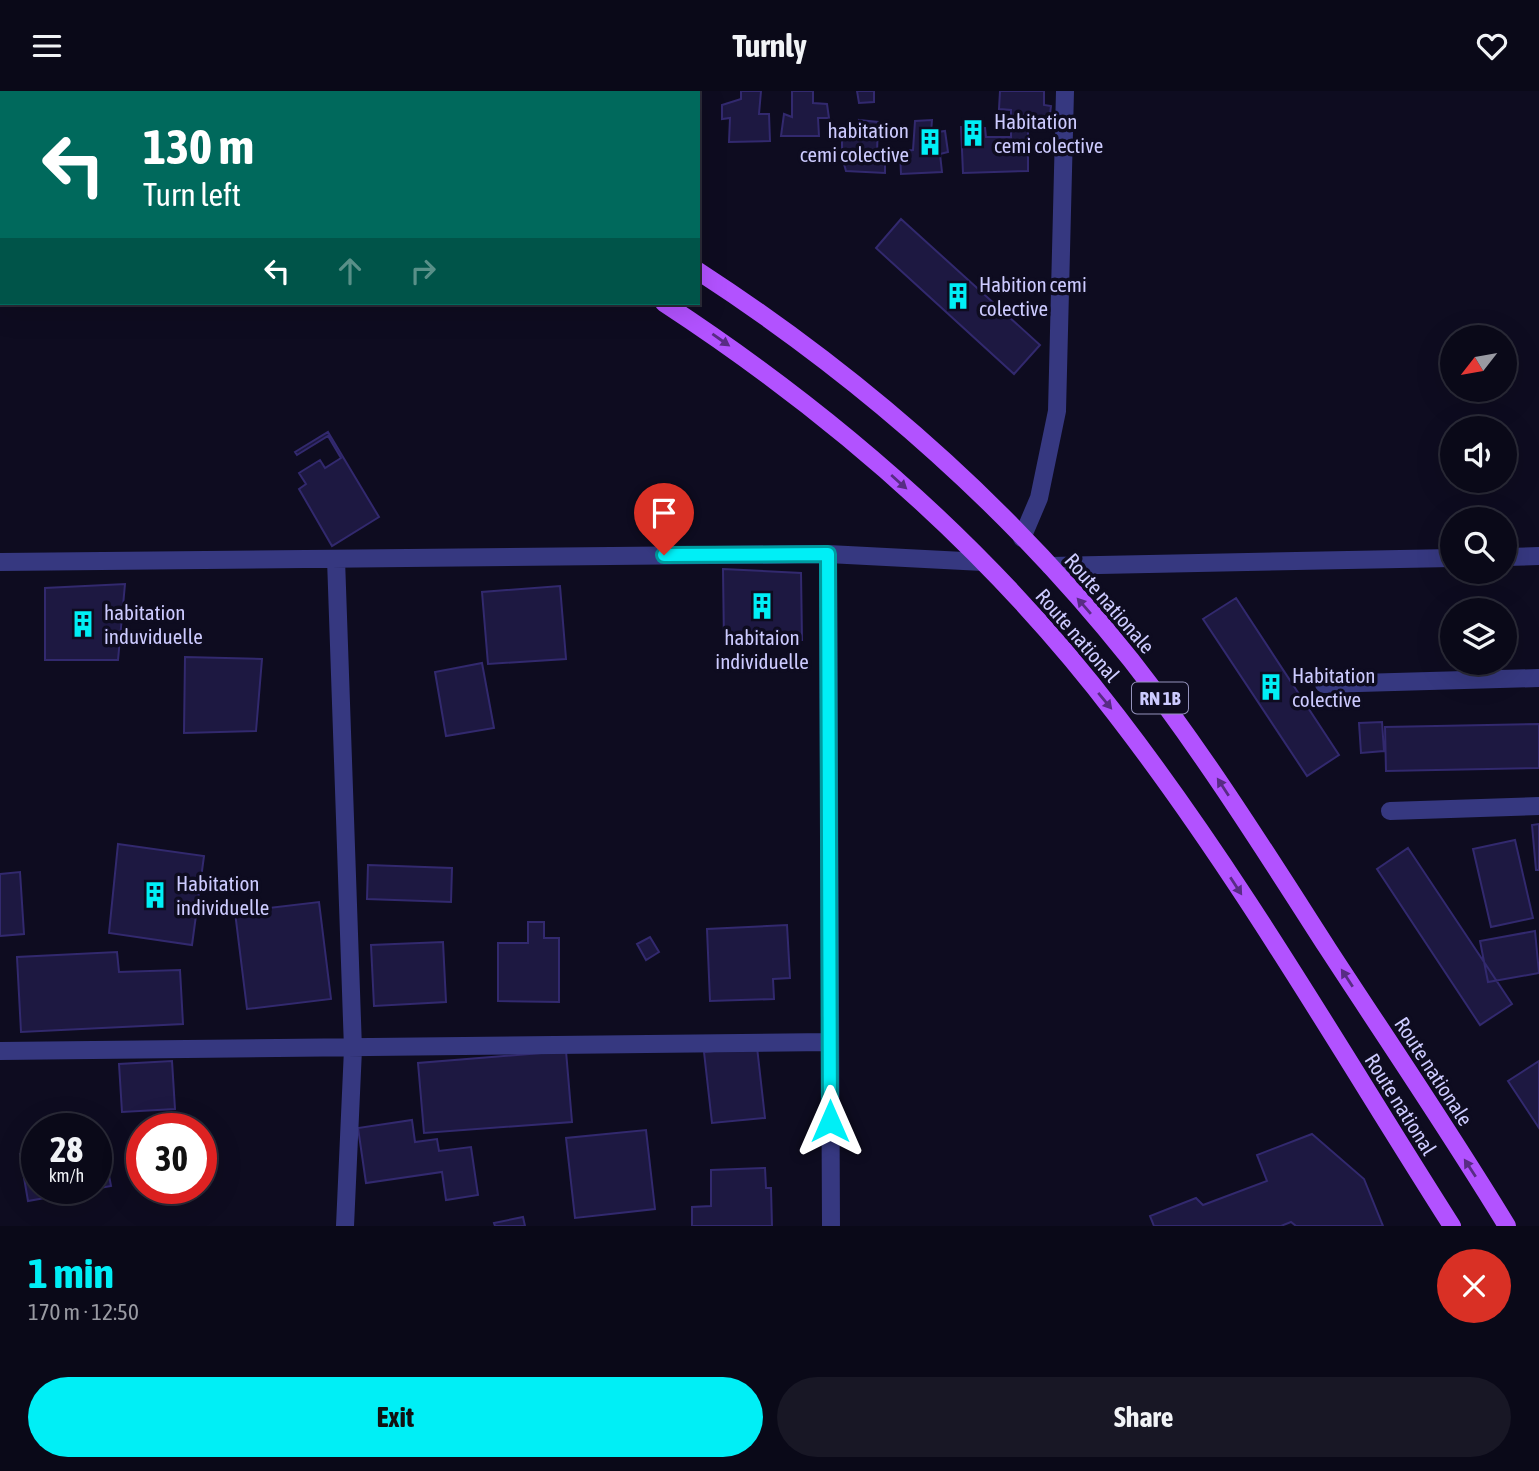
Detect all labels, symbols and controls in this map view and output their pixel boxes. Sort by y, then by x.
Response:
icon: menu [28,27,66,65]
text: Turnly [732,27,807,64]
icon: heart [1473,27,1511,65]
place label: Habitation cemi colective [994,109,1103,157]
text: 130 m [143,118,254,174]
place label: habitation cemi colective [800,118,909,166]
building icon: Habitation cemi colective [958,118,988,148]
icon: left [28,119,119,210]
building icon: habitation cemi colective [915,127,945,157]
text: Turn left [143,176,241,213]
icon: left [258,252,296,290]
icon: ahead [331,252,369,290]
icon: right [404,252,442,290]
place label: Habition cemi colective [979,272,1087,320]
building icon: Habition cemi colective [943,281,973,311]
north arrow [1440,325,1517,403]
map controls [1440,325,1517,675]
one-way arrow [712,333,730,347]
button: sound [1440,416,1517,493]
one-way arrow [890,474,908,490]
pin [634,483,694,555]
icon: arrive [645,494,683,532]
button: search [1440,507,1517,584]
street label: Route nationale [1060,548,1160,658]
street label: Route national [1031,583,1125,687]
building icon: habitaion individuelle [747,591,777,621]
one-way arrow [1077,598,1092,615]
button: layers [1440,598,1517,675]
place label: habitation induviduelle [104,600,203,648]
building icon: habitation induviduelle [68,609,98,639]
place label: habitaion individuelle [715,625,809,673]
place label: Habitation colective [1292,663,1376,711]
building icon: Habitation colective [1256,672,1286,702]
road number: RN 1B [1132,683,1188,713]
one-way arrow [1097,692,1112,709]
one-way arrow [1217,777,1230,796]
place label: Habitation individuelle [176,871,269,919]
one-way arrow [1230,877,1243,896]
building icon: Habitation individuelle [140,880,170,910]
one-way arrow [1340,968,1353,987]
street label: Route nationale [1390,1012,1478,1130]
street label: Route national [1360,1049,1442,1159]
position arrow [793,1084,867,1158]
speed limit sign: 30 [126,1113,217,1204]
text: 28 [50,1129,83,1169]
one-way arrow [1464,1159,1477,1178]
text: km/h [49,1165,84,1186]
text: 1 min [28,1249,114,1297]
button: close [1437,1249,1511,1323]
text: 170 m · 12:50 [28,1299,139,1325]
button: Exit [28,1377,763,1457]
button: Share [777,1377,1511,1457]

